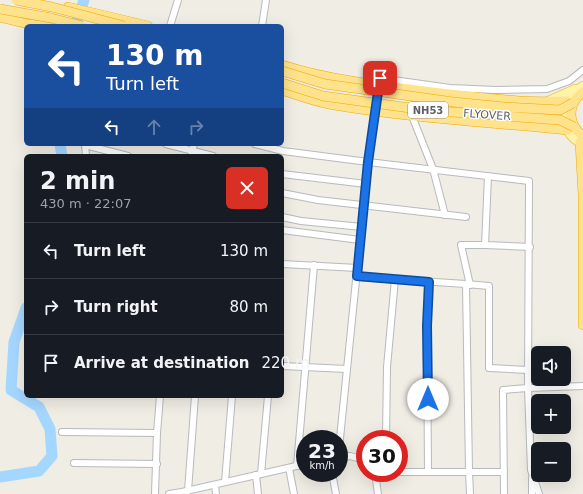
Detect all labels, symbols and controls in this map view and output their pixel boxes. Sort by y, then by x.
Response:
text: 130 m [106,39,203,72]
icon: left [40,40,92,92]
pin [363,61,397,95]
icon: arrive [369,67,391,89]
text: Turn left [106,73,179,94]
road number: NH53 [408,102,448,118]
street label: FLYOVER [463,107,512,123]
icon: left [101,116,123,138]
icon: ahead [143,116,165,138]
icon: right [185,116,207,138]
text: 2 min [40,167,115,195]
button: close [226,167,268,209]
text: 430 m · 22:07 [40,196,131,211]
icon: left [40,240,62,262]
text: Turn left [74,242,146,260]
text: 130 m [220,242,268,260]
icon: right [40,296,62,318]
text: Turn right [74,298,158,316]
text: 80 m [230,298,268,316]
map controls [531,346,571,482]
button: sound [531,346,571,386]
icon: arrive [40,352,62,374]
text: Arrive at destination [74,354,249,372]
text: 220 m [261,354,310,372]
position arrow [407,378,449,420]
button: + [531,394,571,434]
speed limit sign: 30 [356,430,408,482]
text: 23 [308,439,336,463]
button: − [531,442,571,482]
text: km/h [309,460,335,471]

